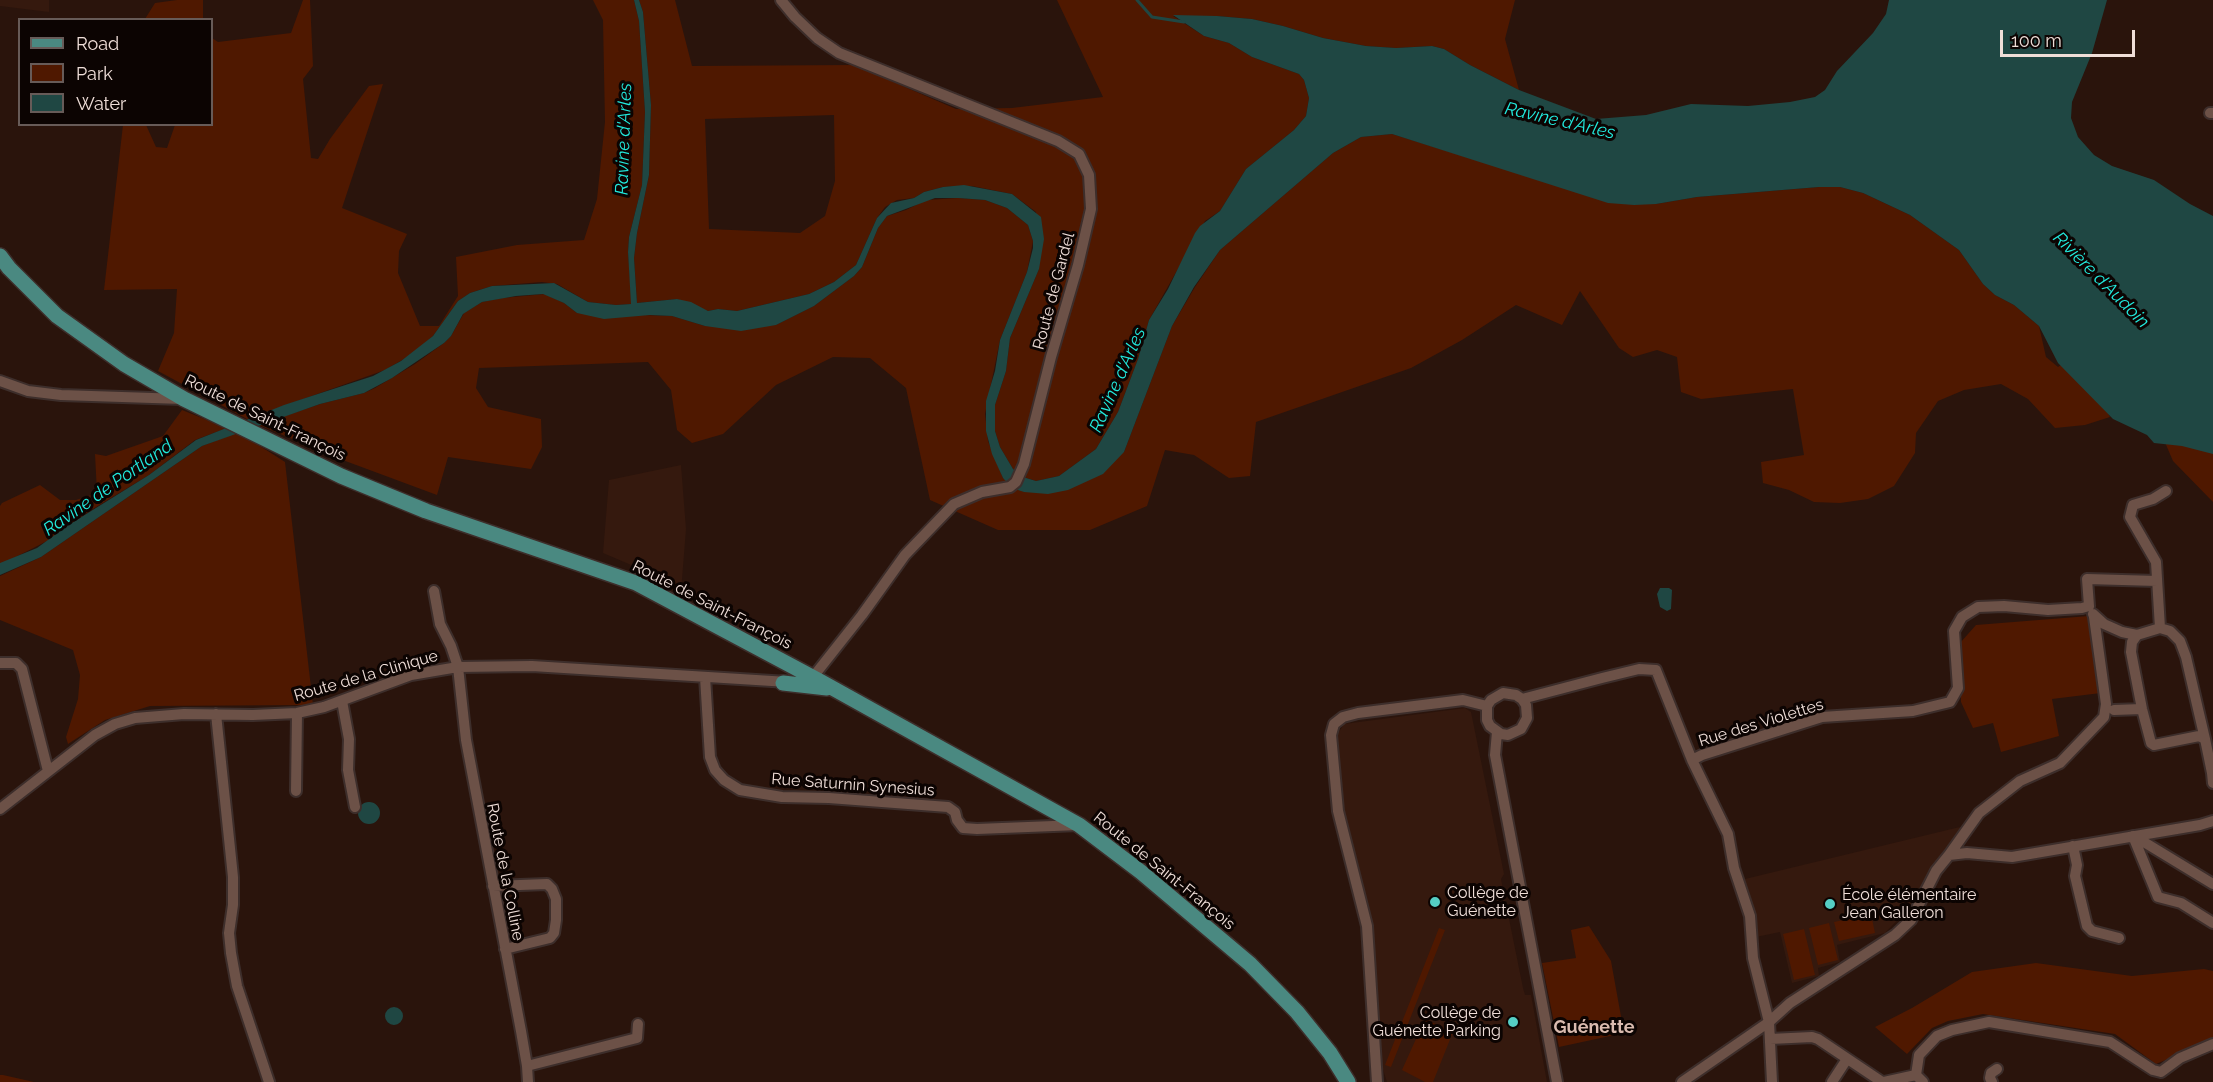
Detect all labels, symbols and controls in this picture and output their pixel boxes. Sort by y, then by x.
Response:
legend [18,18,213,126]
scale bar [2003,18,2138,56]
text: 100 m [2011,30,2062,51]
text: Road [76,33,119,54]
text: Park [76,63,113,84]
water label: Ravine d'Arles [611,82,637,196]
text: Water [76,93,126,114]
water label: Ravine d'Arles [1503,98,1617,144]
water label: Rivière d'Audoin [2048,227,2154,333]
street label: Route de Gardel [1029,230,1079,352]
water label: Ravine d'Arles [1085,324,1151,436]
street label: Route de Saint-François [181,371,349,465]
water label: Ravine de Portland [39,435,177,541]
street label: Route de Saint-François [629,556,795,654]
street label: Route de la Clinique [292,646,440,706]
street label: Rue des Violettes [1696,695,1826,751]
street label: Rue Saturnin Synesius [771,770,935,800]
street label: Route de la Colline [482,802,528,942]
street label: Route de Saint-François [1089,808,1239,934]
place label: Collège de Guénette [1447,883,1528,921]
place label: École élémentaire Jean Galleron [1842,885,1976,923]
marker: Collège de Guénette [1428,895,1442,909]
marker: École élémentaire Jean Galleron [1823,897,1837,911]
place label: Collège de Guénette Parking [1373,1003,1501,1041]
marker: Collège de Guénette Parking [1506,1015,1520,1029]
district label: Guénette [1554,1017,1634,1039]

